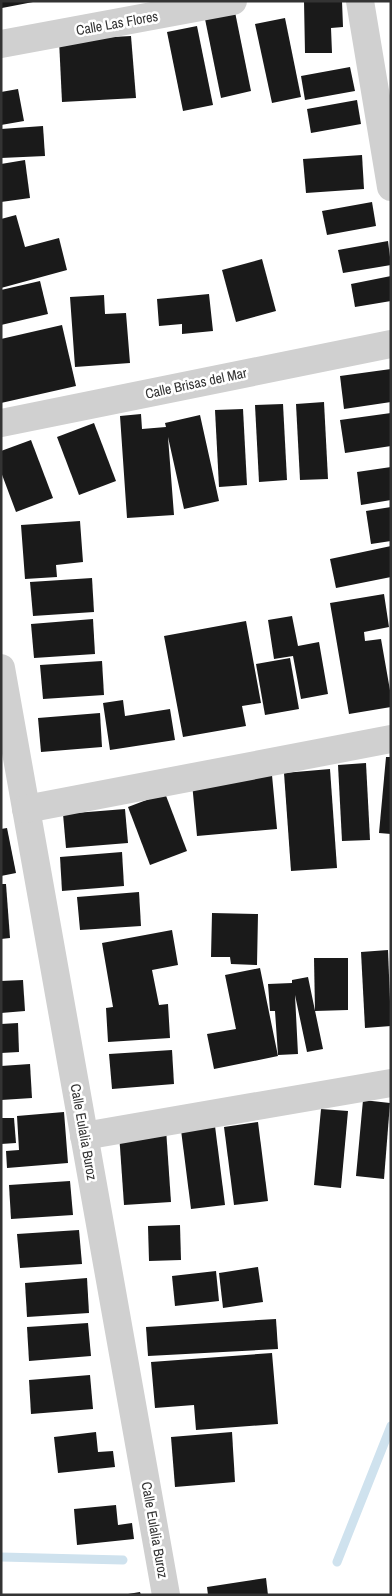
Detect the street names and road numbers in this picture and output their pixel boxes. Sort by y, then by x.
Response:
street label: Calle Las Flores [75,7,160,39]
street label: Calle Brisas del Mar [144,363,249,403]
street label: Calle Eulalia Buroz [67,1082,101,1182]
street label: Calle Eulalia Buroz [138,1480,172,1580]

